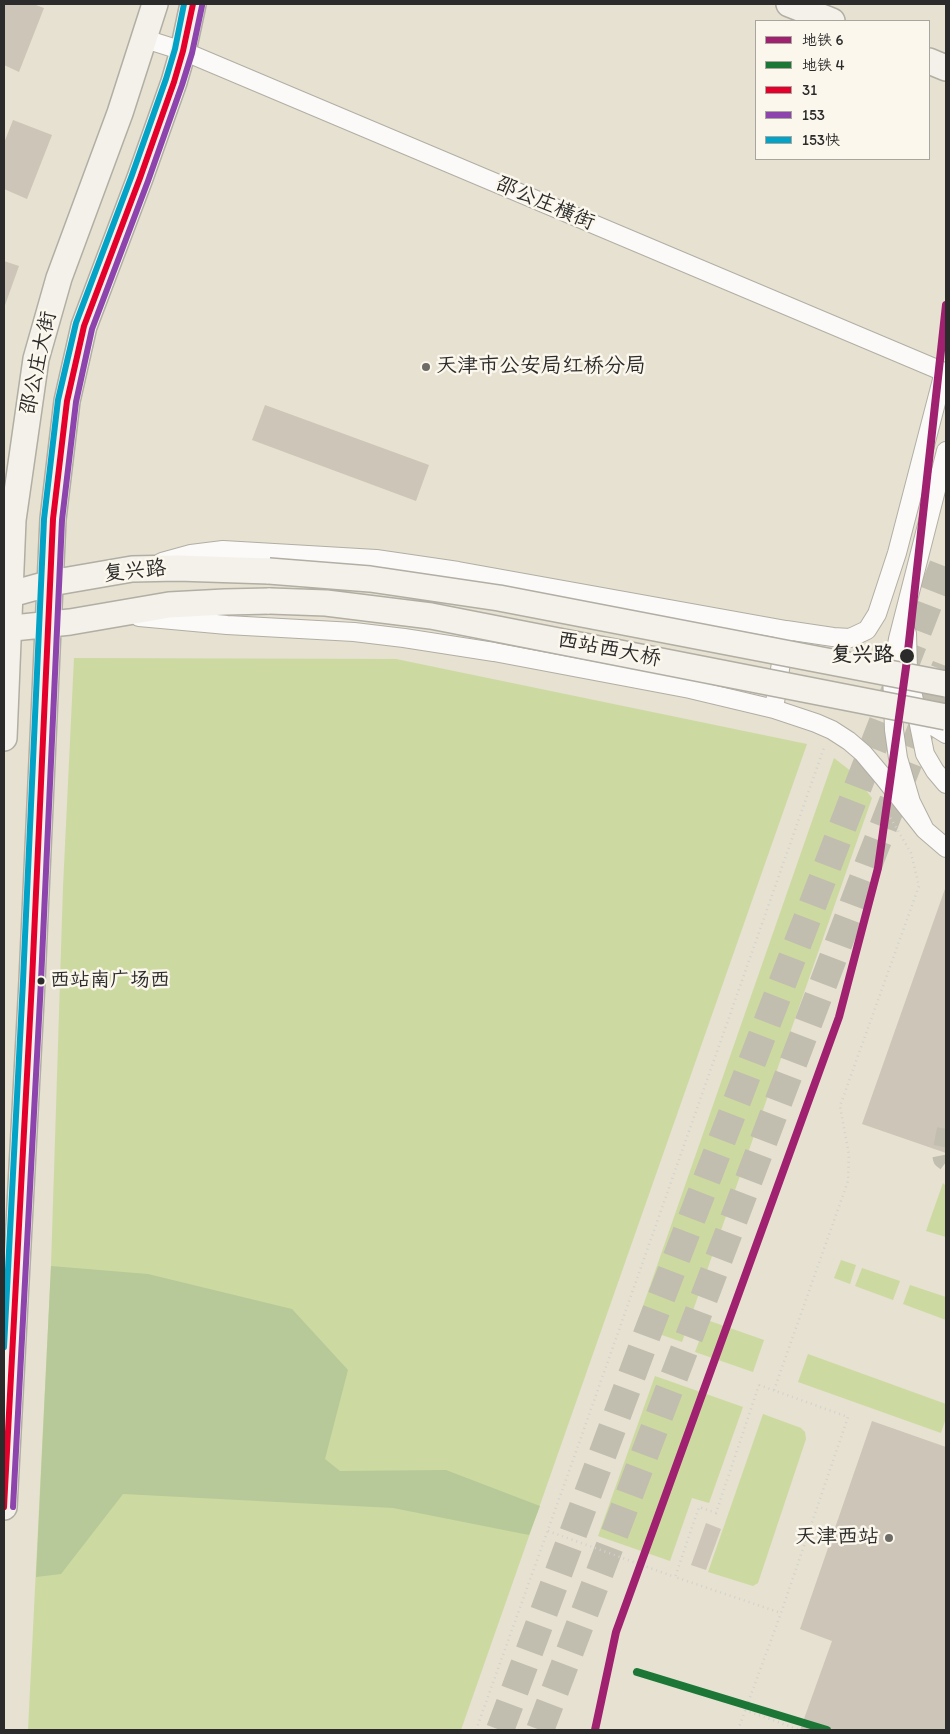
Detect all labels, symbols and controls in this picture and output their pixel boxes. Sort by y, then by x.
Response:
legend [755,20,930,160]
text: 地铁 6 [802,31,843,49]
text: 地铁 4 [802,56,844,74]
text: 31 [802,81,817,99]
text: 153 [802,106,825,124]
text: 153快 [802,131,840,149]
street label: 邵公庄横街 [492,172,598,236]
street label: 邵公庄大街 [16,309,62,417]
place label: 天津市公安局红桥分局 [436,354,646,380]
marker: 天津市公安局红桥分局 [420,361,432,373]
street label: 复兴路 [102,556,168,588]
street label: 西站西大桥 [555,628,663,672]
place label: 复兴路 [831,643,894,669]
marker: 复兴路 [898,647,916,665]
place label: 西站南广场西 [50,969,170,993]
marker: 西站南广场西 [36,976,46,986]
place label: 天津西站 [795,1525,879,1551]
marker: 天津西站 [883,1532,895,1544]

